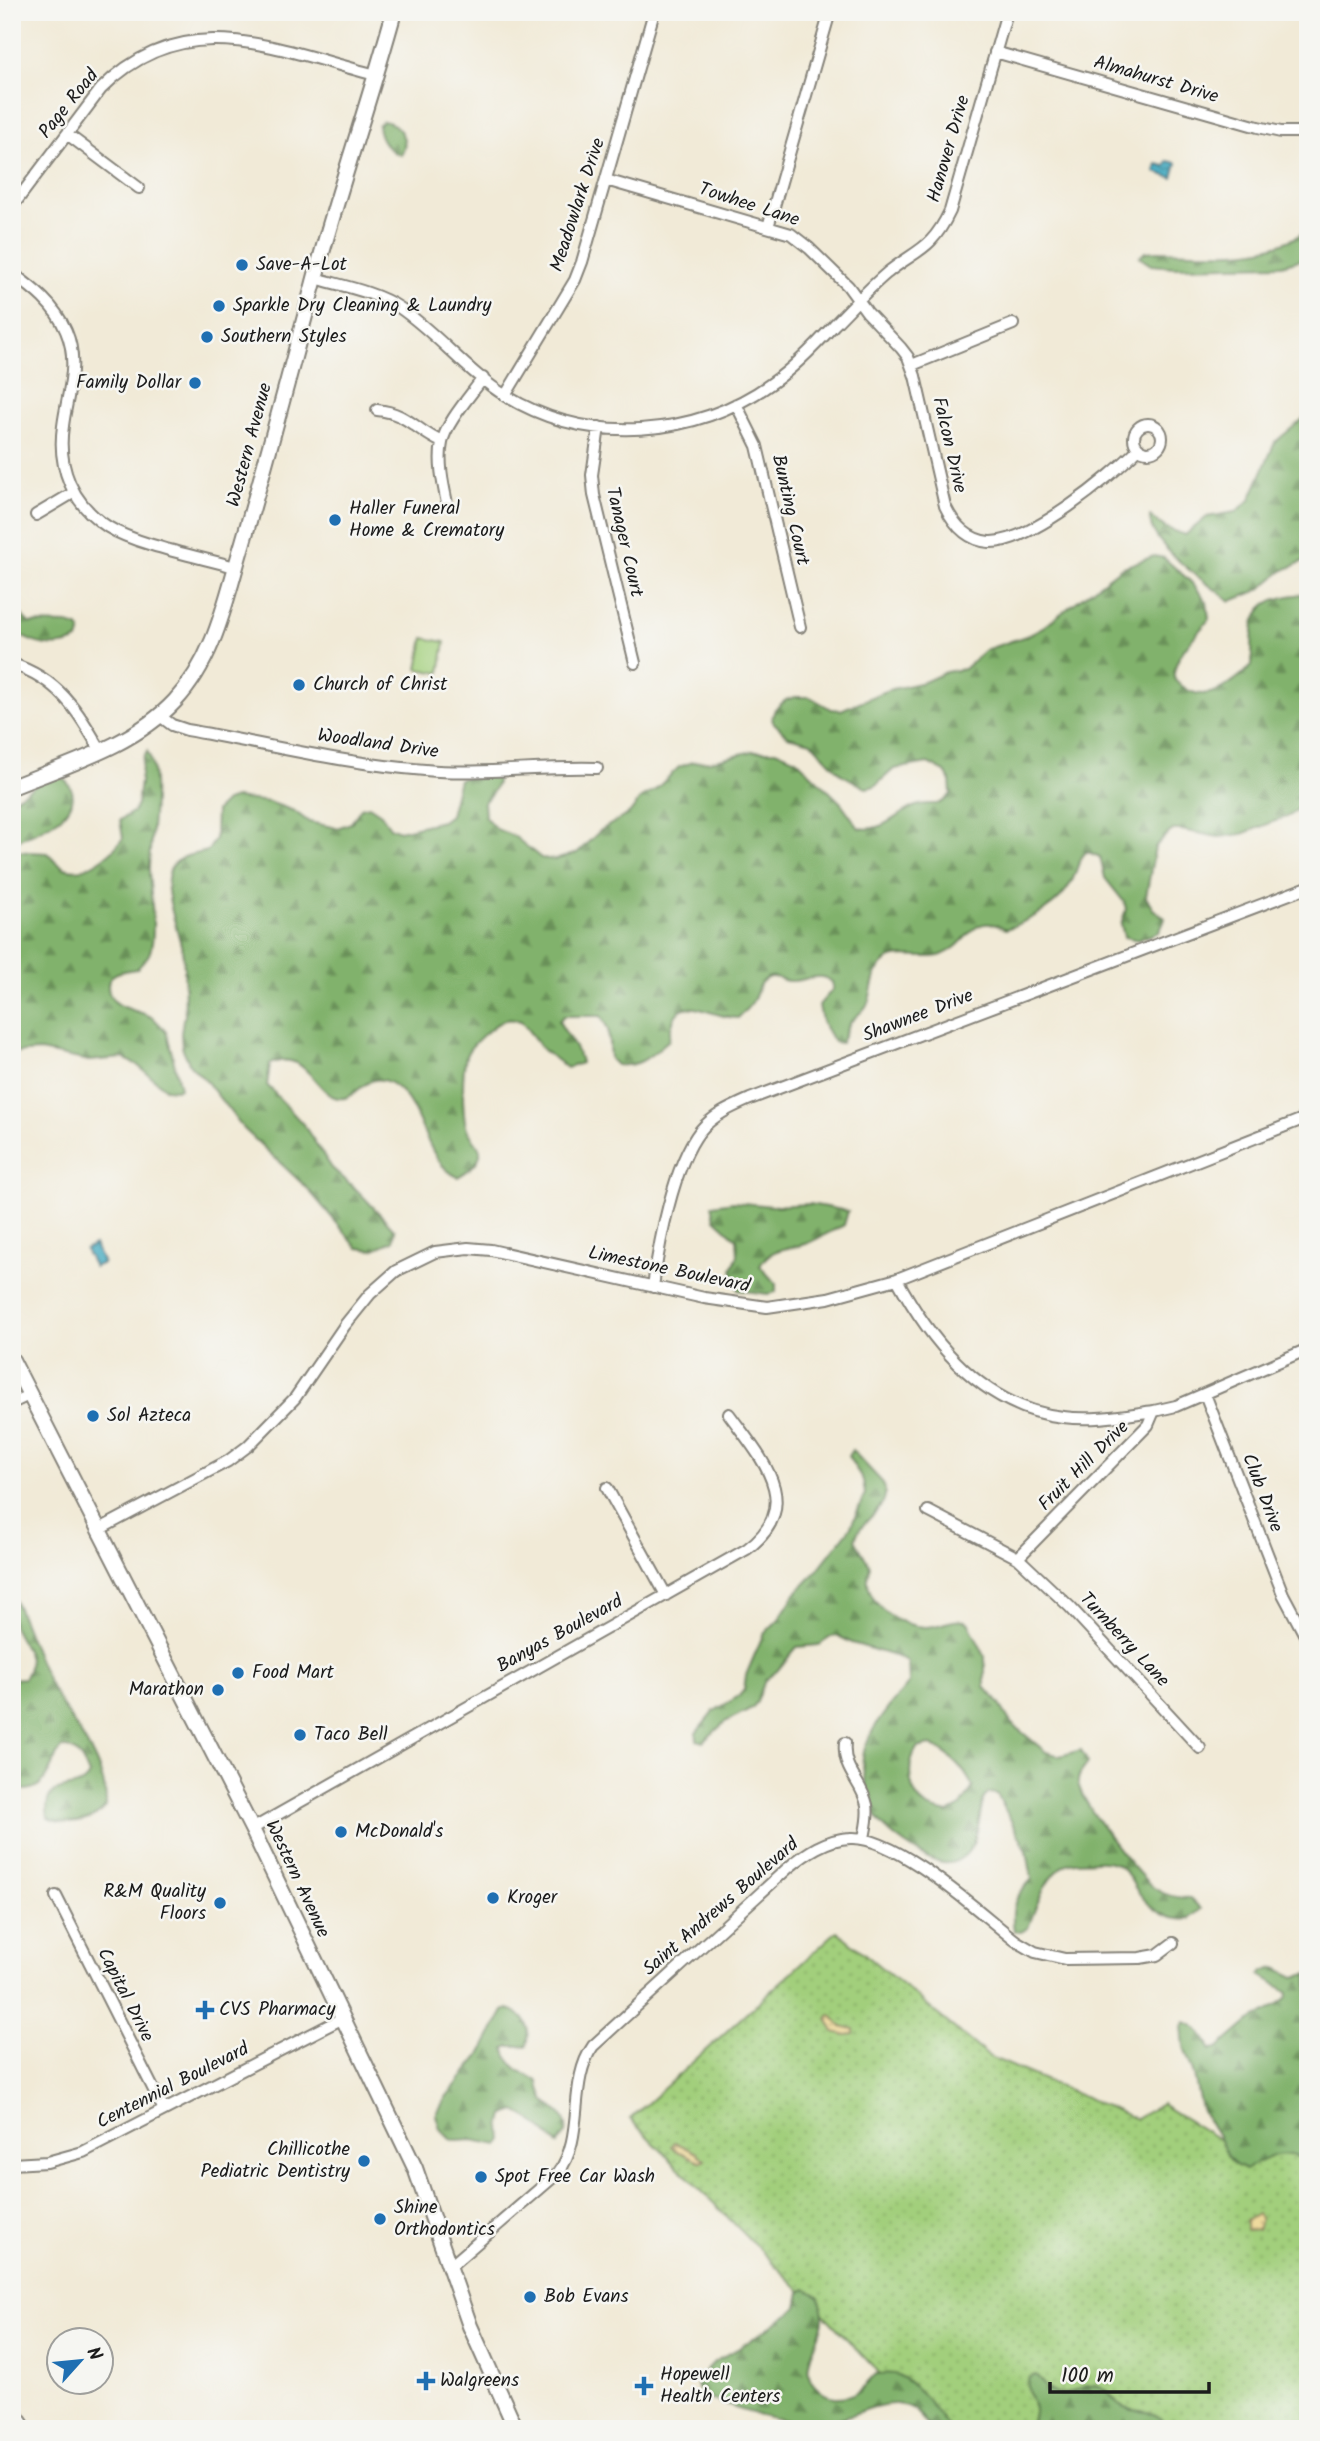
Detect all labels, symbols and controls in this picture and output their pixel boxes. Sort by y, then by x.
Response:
street label: Almahurst Drive [1090,48,1222,112]
street label: Page Road [31,62,107,146]
street label: Hanover Drive [919,91,979,206]
street label: Meadowlark Drive [542,134,614,276]
street label: Towhee Lane [695,175,804,236]
place label: Save-A-Lot [256,250,348,280]
marker: Save-A-Lot [234,257,250,273]
place label: Sparkle Dry Cleaning & Laundry [233,291,492,321]
marker: Sparkle Dry Cleaning & Laundry [211,298,227,314]
place label: Southern Styles [221,322,347,352]
marker: Southern Styles [199,329,215,345]
place label: Family Dollar [76,368,183,398]
marker: Family Dollar [187,375,203,391]
street label: Western Avenue [219,379,281,510]
street label: Falcon Drive [923,394,975,497]
street label: Bunting Court [763,452,817,569]
street label: Tanager Court [597,484,651,601]
place label: Haller Funeral Home & Crematory [349,494,505,546]
marker: Haller Funeral Home & Crematory [327,512,343,528]
place label: Church of Christ [313,670,448,700]
marker: Church of Christ [291,677,307,693]
street label: Woodland Drive [316,721,441,767]
street label: Shawnee Drive [858,981,978,1051]
street label: Limestone Boulevard [585,1238,753,1302]
place label: Sol Azteca [107,1401,191,1431]
marker: Sol Azteca [85,1408,101,1424]
street label: Fruit Hill Drive [1031,1413,1137,1519]
street label: Club Drive [1233,1449,1291,1537]
street label: Turnberry Lane [1072,1585,1177,1695]
street label: Banyas Boulevard [491,1587,629,1681]
place label: Food Mart [252,1658,334,1688]
marker: Food Mart [230,1665,246,1681]
place label: Marathon [129,1675,204,1705]
marker: Marathon [210,1682,226,1698]
place label: Taco Bell [314,1720,388,1750]
marker: Taco Bell [292,1727,308,1743]
street label: Western Avenue [256,1815,338,1943]
place label: McDonald's [355,1817,443,1847]
marker: McDonald's [333,1824,349,1840]
street label: Saint Andrews Boulevard [636,1830,806,1984]
place label: R&M Quality Floors [103,1877,207,1929]
place label: Kroger [507,1883,559,1913]
marker: Kroger [485,1890,501,1906]
marker: R&M Quality Floors [212,1895,228,1911]
street label: Capital Drive [88,1943,162,2048]
place label: CVS Pharmacy [219,1995,336,2025]
marker: CVS Pharmacy [197,2002,213,2018]
street label: Centennial Boulevard [91,2034,255,2137]
place label: Chillicothe Pediatric Dentistry [201,2135,351,2187]
marker: Chillicothe Pediatric Dentistry [356,2153,372,2169]
place label: Spot Free Car Wash [495,2162,655,2192]
marker: Spot Free Car Wash [473,2169,489,2185]
place label: Shine Orthodontics [394,2193,495,2245]
marker: Shine Orthodontics [372,2211,388,2227]
place label: Bob Evans [544,2282,629,2312]
marker: Bob Evans [522,2289,538,2305]
north arrow [46,2326,116,2396]
text: N [77,2342,109,2366]
scale bar [1050,2350,1210,2394]
place label: Hopewell Health Centers [660,2360,780,2412]
text: 100 m [1061,2360,1114,2393]
place label: Walgreens [440,2366,519,2396]
marker: Walgreens [418,2373,434,2389]
marker: Hopewell Health Centers [634,2376,654,2396]

